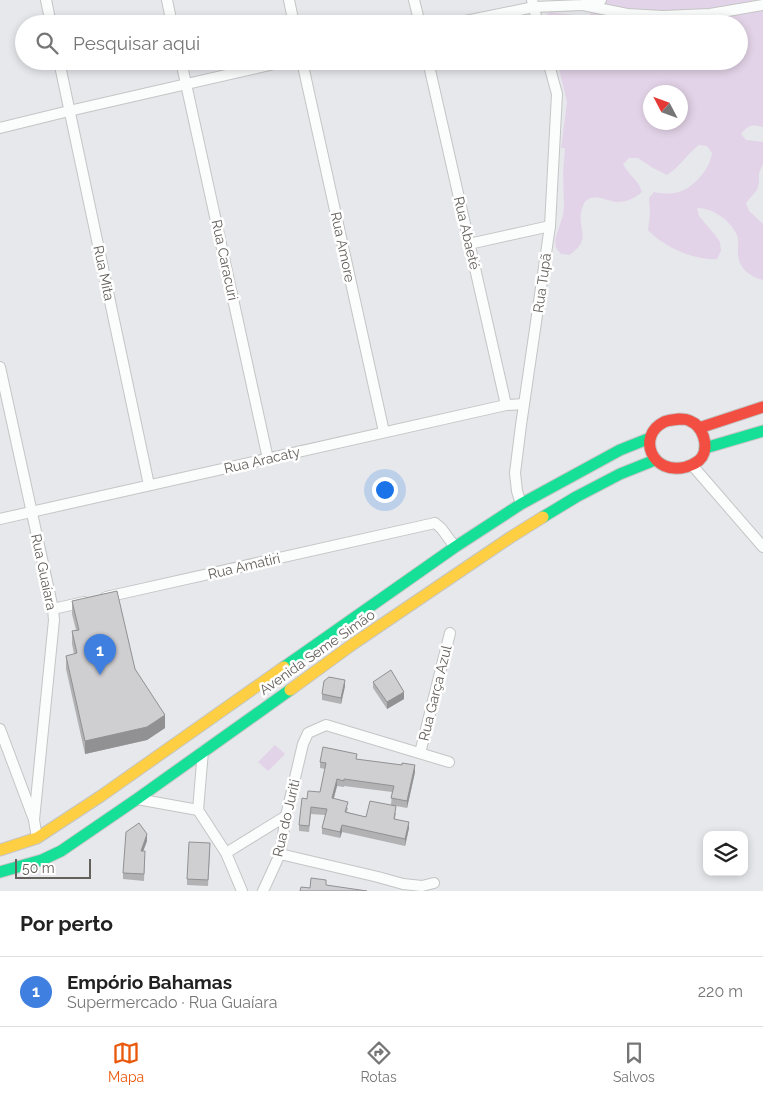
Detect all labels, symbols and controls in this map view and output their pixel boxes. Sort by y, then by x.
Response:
search box [15,15,748,70]
icon: search [33,29,61,57]
text: Pesquisar aqui [73,32,200,54]
north arrow [643,85,688,130]
street label: Rua Abaeté [451,195,483,271]
street label: Rua Amore [328,210,358,284]
street label: Rua Caracuri [209,218,241,302]
street label: Rua Mita [90,244,118,302]
street label: Rua Tupã [530,252,554,314]
street label: Rua Aracaty [222,443,302,477]
your location [372,477,398,503]
street label: Rua Guaíara [28,532,60,612]
street label: Rua Amatiri [206,550,282,582]
street label: Avenida Seme Simão [256,606,378,698]
pin: 1 [84,634,116,675]
street label: Rua Garça Azul [415,643,455,742]
street label: Rua do Juriti [269,777,303,859]
map controls [703,831,748,876]
button: layers [703,831,748,876]
scale bar [15,856,91,879]
text: 50 m [22,860,55,876]
text: Por perto [20,911,113,936]
text: Empório Bahamas [67,971,232,993]
text: 1 [32,982,40,1001]
text: 220 m [698,982,743,1001]
text: Supermercado · Rua Guaíara [67,993,278,1012]
tab: Mapa [108,1039,144,1085]
tab: Rotas [360,1039,397,1085]
tab: Salvos [613,1039,655,1085]

